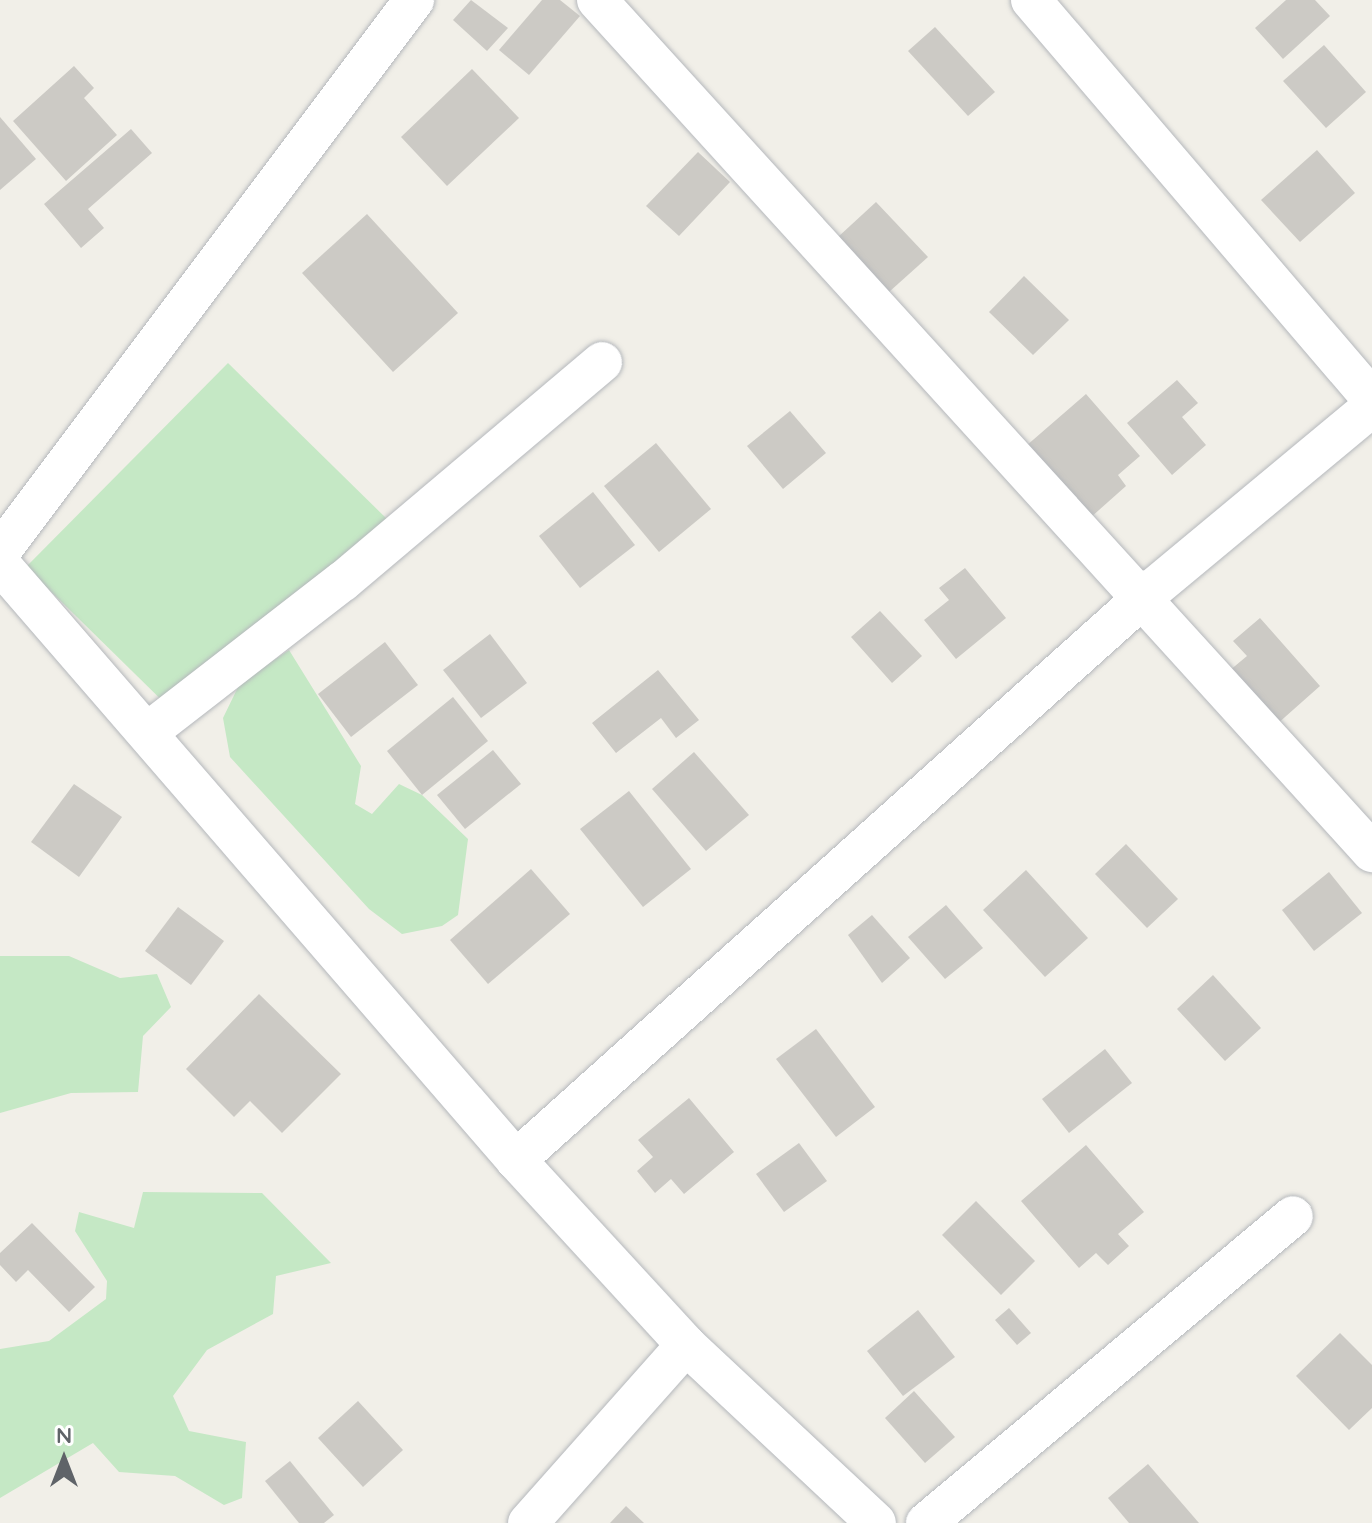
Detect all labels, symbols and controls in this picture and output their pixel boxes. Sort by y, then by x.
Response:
north arrow [24,1419,104,1499]
text: N [56,1421,72,1449]

